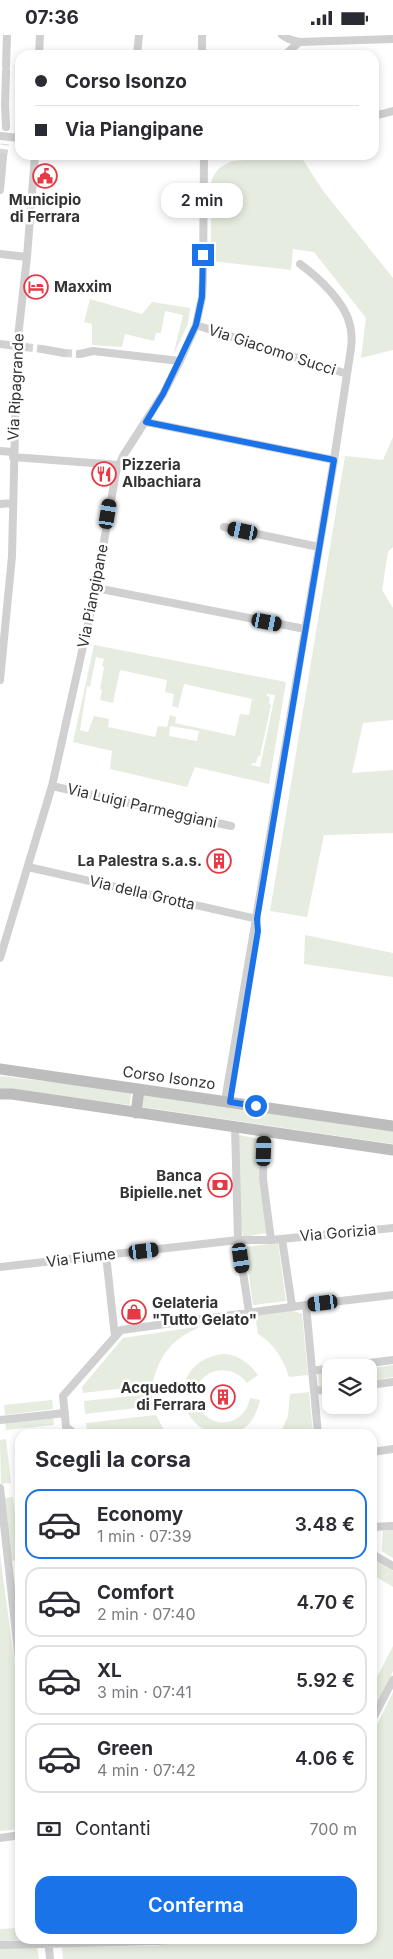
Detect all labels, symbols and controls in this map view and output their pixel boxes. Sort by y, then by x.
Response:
text: 07:36 [25,6,79,29]
text: Corso Isonzo [65,70,187,93]
text: Via Piangipane [65,118,204,141]
public building icon: Municipio di Ferrara [32,163,58,189]
callout: 2 min [162,183,244,217]
place label: Municipio di Ferrara [9,190,81,226]
text: 2 min [181,190,223,210]
route end [192,244,214,266]
hotel icon: Maxxim [23,274,49,300]
place label: Maxxim [54,277,112,296]
street label: Via Giacomo Succi [206,320,338,379]
street label: Via Ripagrande [3,333,28,441]
place label: Pizzeria Albachiara [122,455,201,491]
restaurant icon: Pizzeria Albachiara [91,461,117,487]
car [98,498,117,530]
car [226,521,259,541]
street label: Via Piangipane [73,542,112,649]
car [250,612,283,632]
street label: Via Luigi Parmeggiani [65,779,219,832]
building icon: La Palestra s.a.s. [206,848,232,874]
place label: La Palestra s.a.s. [77,851,202,870]
street label: Via della Grotta [87,871,197,914]
street label: Corso Isonzo [121,1062,217,1093]
route start [245,1095,267,1117]
car [255,1136,272,1166]
place label: Banca Bipielle.net [120,1166,202,1202]
bank icon: Banca Bipielle.net [207,1172,233,1198]
street label: Via Gorizia [299,1220,377,1245]
car [128,1242,159,1260]
car [231,1242,250,1274]
street label: Via Fiume [45,1244,117,1271]
place label: Gelateria "Tutto Gelato" [152,1293,257,1329]
car [307,1294,338,1312]
shop icon: Gelateria "Tutto Gelato" [121,1299,147,1325]
map controls [322,1359,377,1414]
button: layers [322,1359,377,1414]
place label: Acquedotto di Ferrara [120,1378,206,1414]
building icon: Acquedotto di Ferrara [210,1384,236,1410]
text: Scegli la corsa [35,1446,191,1472]
icon: car [37,1502,82,1547]
text: Economy [97,1503,183,1526]
text: 3.48 € [295,1513,355,1536]
text: 1 min · 07:39 [97,1526,192,1546]
icon: car [37,1580,82,1625]
text: Comfort [97,1581,174,1604]
text: 4.70 € [296,1591,355,1614]
text: 2 min · 07:40 [97,1604,196,1624]
icon: car [37,1658,82,1703]
text: XL [97,1659,122,1682]
text: 5.92 € [296,1669,355,1692]
text: 3 min · 07:41 [97,1682,192,1702]
icon: car [37,1736,82,1781]
text: Green [97,1737,153,1760]
text: 4.06 € [295,1747,355,1770]
text: 4 min · 07:42 [97,1760,196,1780]
icon: cash [35,1815,63,1843]
text: Contanti [75,1817,151,1840]
text: 700 m [309,1819,357,1839]
button: Conferma [35,1876,357,1934]

